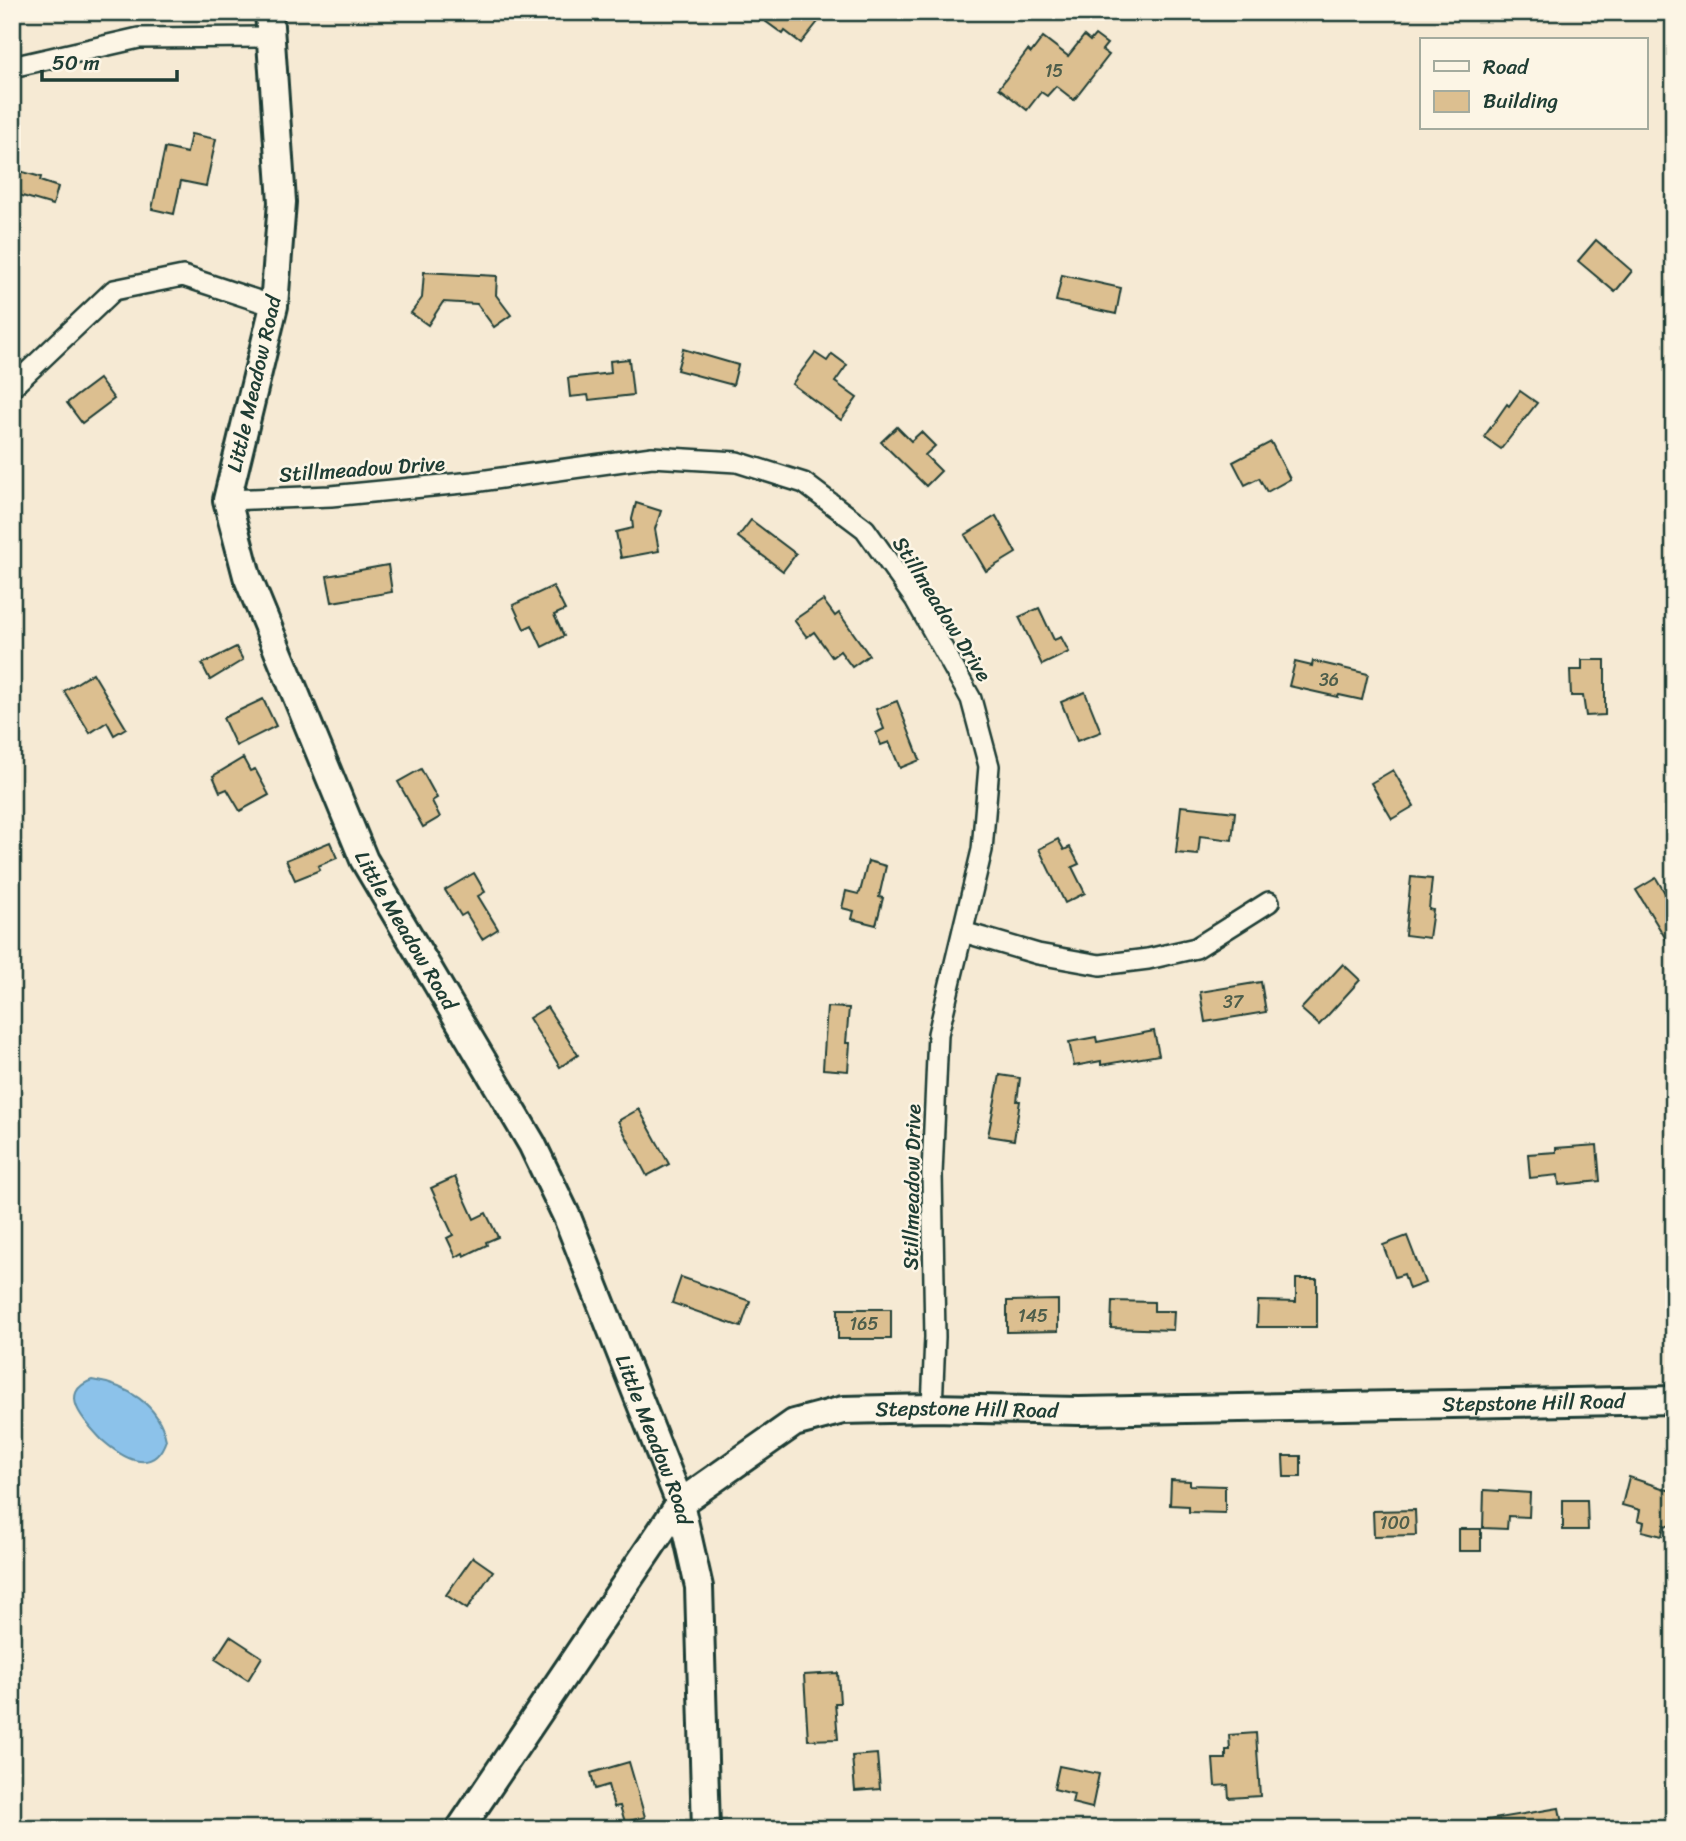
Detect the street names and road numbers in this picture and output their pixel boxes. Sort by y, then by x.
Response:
street label: Little Meadow Road [215,290,293,476]
street label: Stillmeadow Drive [278,444,446,494]
street label: Stillmeadow Drive [882,528,1002,690]
street label: Little Meadow Road [343,845,469,1019]
street label: Stillmeadow Drive [892,1104,932,1270]
street label: Little Meadow Road [604,1348,704,1530]
street label: Stepstone Hill Road [1442,1382,1627,1423]
street label: Stepstone Hill Road [875,1389,1060,1430]

